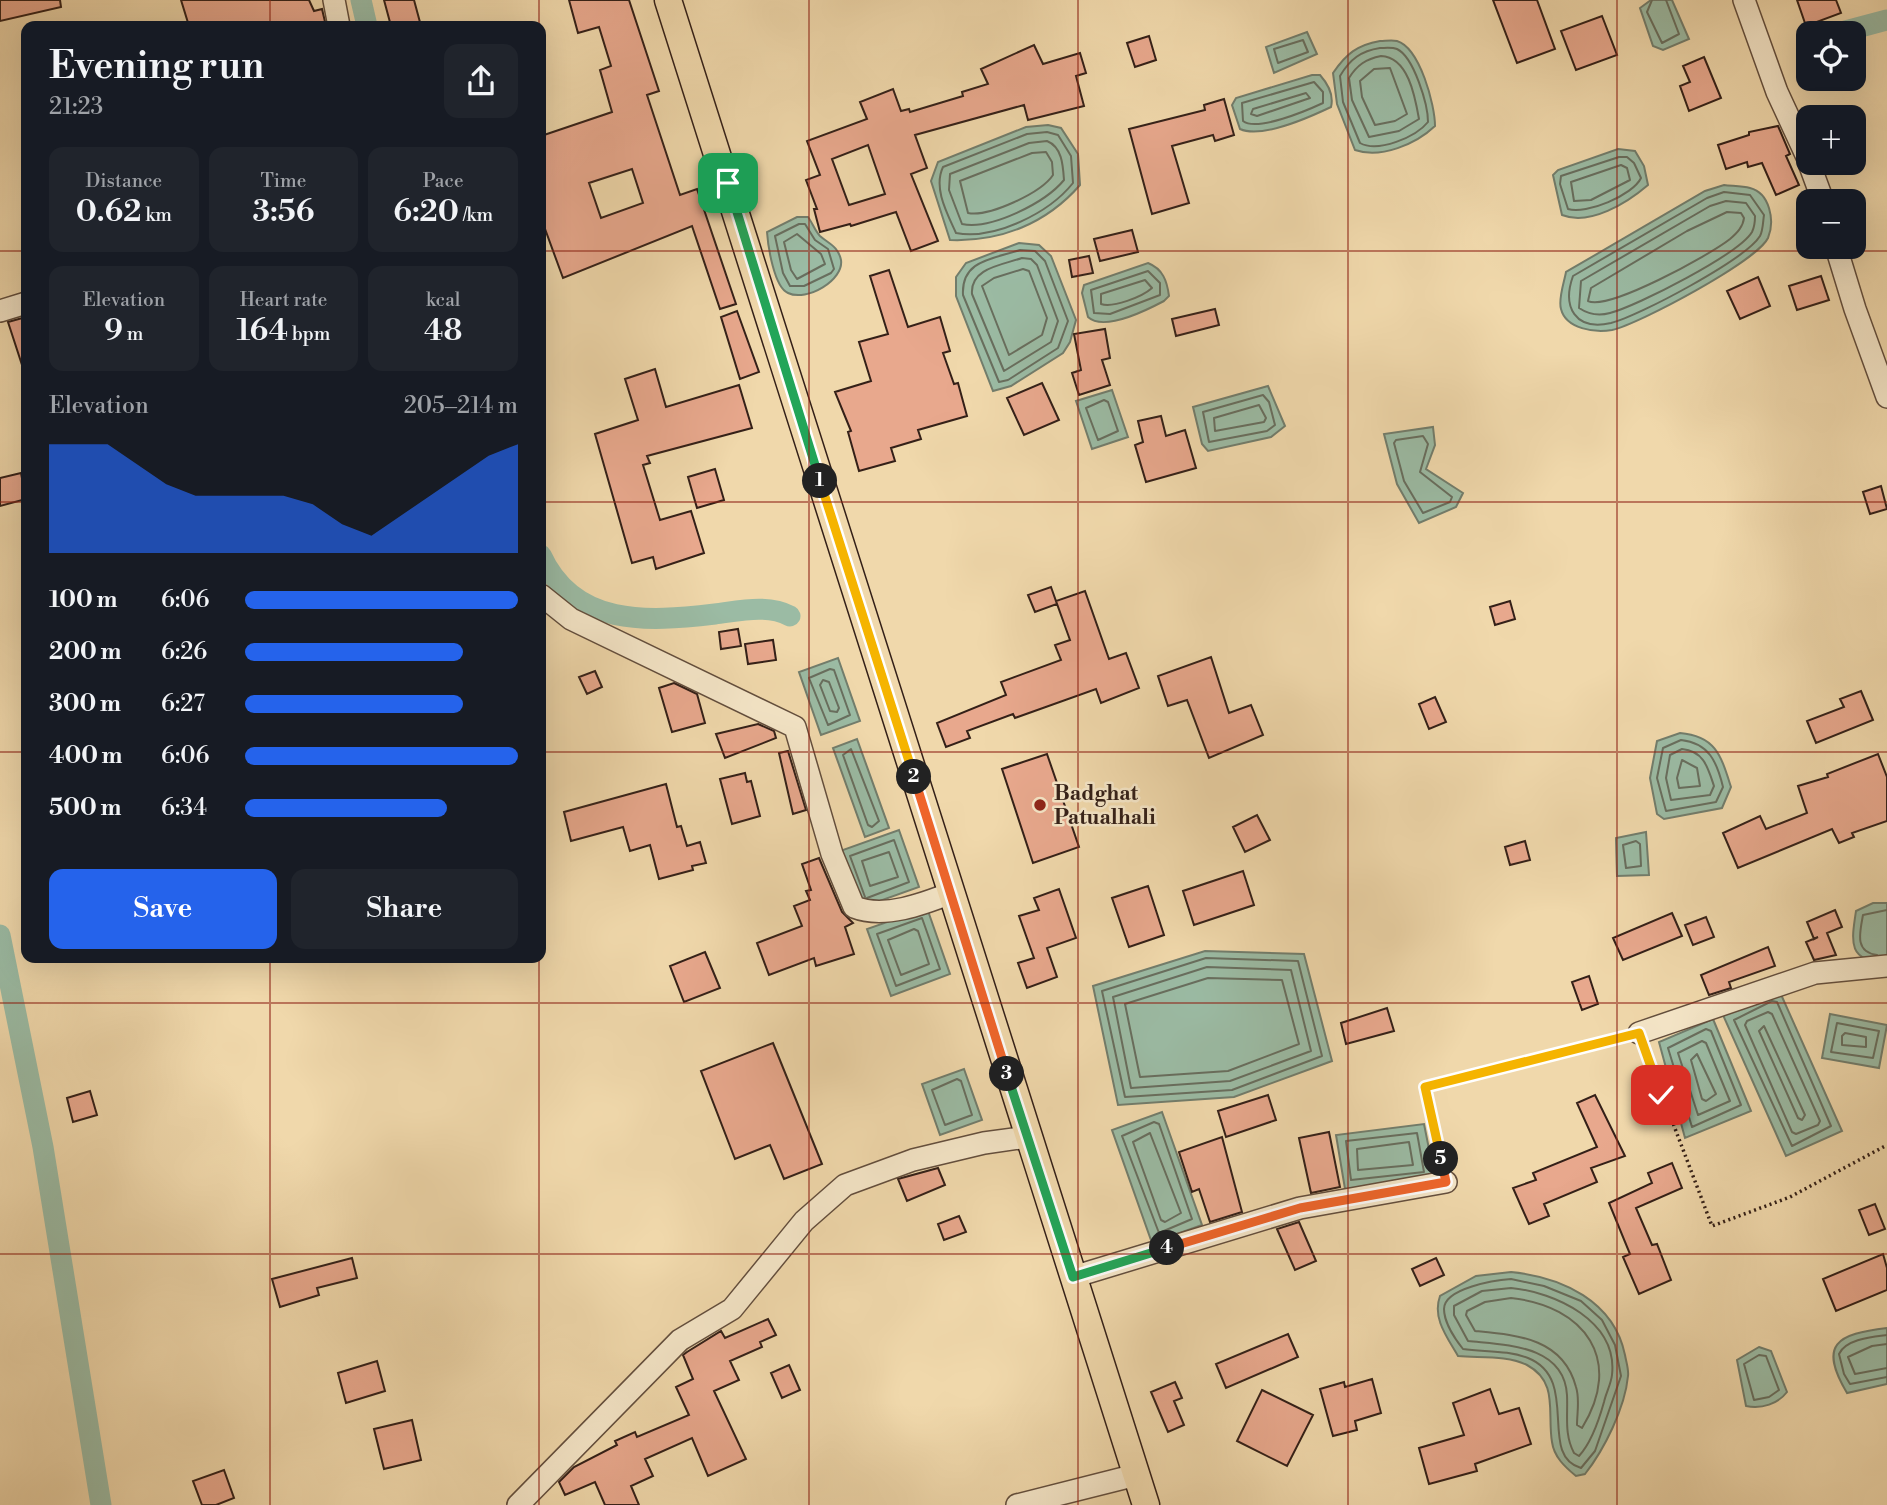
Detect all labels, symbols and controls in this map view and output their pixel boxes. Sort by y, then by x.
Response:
map controls [1796,21,1866,259]
button: locate [1796,21,1866,91]
text: Evening run [49,43,264,90]
button: share [444,44,518,118]
text: 21:23 [49,93,103,121]
button: + [1796,105,1866,175]
pin [698,153,758,213]
icon: arrive [709,164,747,202]
text: Distance [85,169,162,193]
text: Time [261,169,306,193]
text: Pace [423,169,464,193]
button: − [1796,189,1866,259]
text: 0.62 [76,193,141,231]
text: 3:56 [253,193,314,231]
text: 6:20 [393,193,459,231]
text: km [141,203,172,227]
text: /km [459,203,493,227]
text: Elevation [83,288,165,312]
text: Heart rate [240,288,327,312]
text: kcal [426,288,460,312]
text: 9 [104,312,123,350]
text: 164 [237,312,288,350]
text: 48 [424,312,462,350]
text: m [123,322,143,346]
text: bpm [288,322,330,346]
text: Elevation [49,392,149,420]
text: 205–214 m [404,392,518,420]
pin: 1 [802,463,838,498]
text: 1 [815,468,824,492]
text: 100 m [49,586,117,614]
text: 6:06 [161,586,209,614]
text: 200 m [49,638,121,666]
text: 6:26 [161,638,207,666]
text: 300 m [49,690,121,718]
text: 6:27 [161,690,205,718]
text: 400 m [49,742,122,770]
text: 6:06 [161,742,209,770]
pin: 2 [897,760,932,794]
text: 2 [908,764,919,788]
place label: Badghat Patualhali [1054,781,1156,831]
text: 500 m [49,794,121,822]
text: 6:34 [161,794,207,822]
marker: Badghat Patualhali [1032,797,1048,813]
button: Save [49,869,277,949]
button: Share [291,869,518,949]
pin: 3 [990,1056,1024,1092]
text: 3 [1001,1061,1012,1085]
pin [1631,1065,1691,1125]
icon: check [1642,1076,1680,1114]
pin: 5 [1424,1142,1458,1176]
text: 5 [1435,1146,1446,1170]
pin: 4 [1150,1230,1184,1266]
text: 4 [1160,1235,1173,1259]

